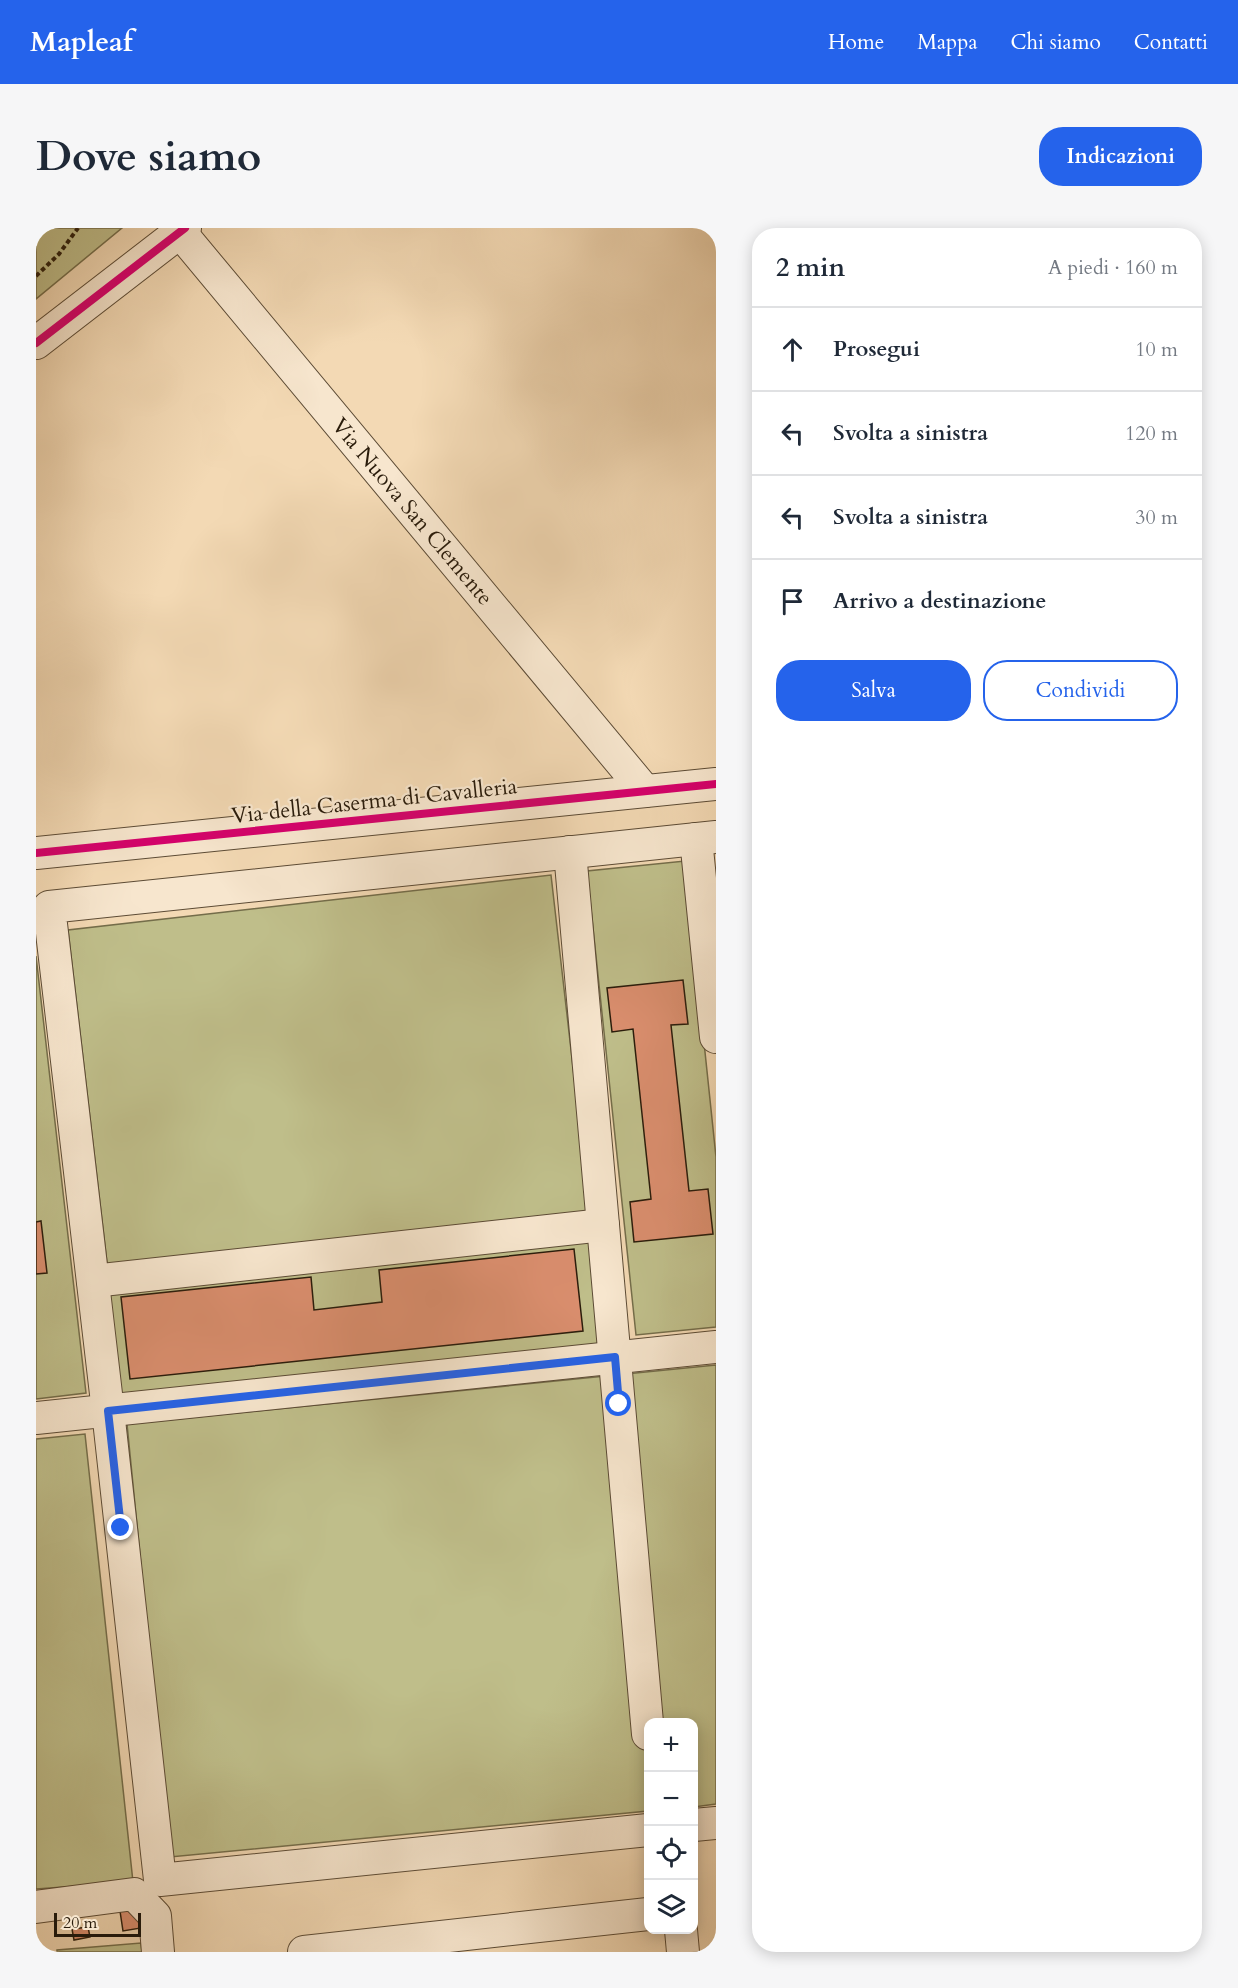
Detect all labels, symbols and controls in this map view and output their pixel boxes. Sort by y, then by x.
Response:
text: Mapleaf [30,23,133,61]
text: Home [828,28,884,57]
text: Mappa [917,28,978,57]
text: Chi siamo [1011,28,1101,57]
text: Contatti [1134,28,1208,57]
button: Indicazioni [1039,127,1202,186]
text: Dove siamo [36,128,261,185]
text: 2 min [776,250,845,285]
text: A piedi · 160 m [1048,254,1178,281]
icon: ahead [776,333,809,366]
text: Prosegui [833,334,920,364]
text: 10 m [1135,336,1178,363]
street label: Via Nuova San Clemente [325,411,500,612]
icon: left [776,417,809,450]
text: Svolta a sinistra [833,418,988,448]
text: 120 m [1125,420,1178,447]
icon: left [776,501,809,534]
text: Svolta a sinistra [833,502,988,532]
text: 30 m [1135,504,1178,531]
icon: arrive [776,585,809,618]
text: Arrivo a destinazione [833,586,1046,616]
button: Salva [776,660,971,721]
button: Condividi [983,660,1178,721]
street label: Via della Caserma di Cavalleria [230,771,519,831]
route start [605,1390,631,1416]
route end [107,1514,133,1540]
map controls [644,1718,698,1934]
button: + [644,1718,698,1772]
button: − [644,1772,698,1826]
button: locate [644,1826,698,1880]
button: layers [644,1880,698,1934]
scale bar [54,1910,141,1938]
text: 20 m [63,1912,97,1934]

